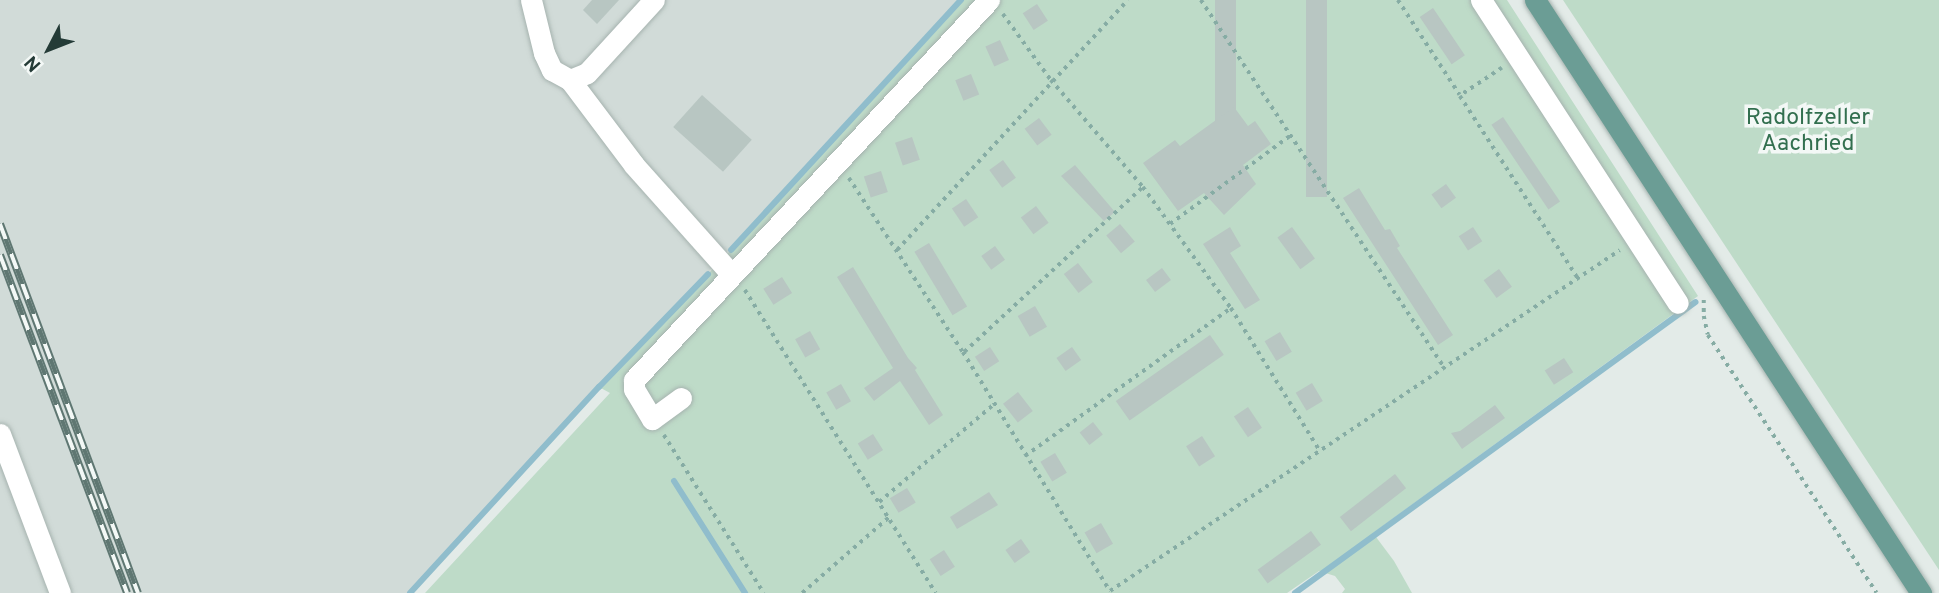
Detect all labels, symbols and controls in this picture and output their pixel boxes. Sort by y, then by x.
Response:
north arrow [14,14,84,84]
text: N [20,50,47,76]
park label: Radolfzeller Aachried [1746,105,1870,159]

